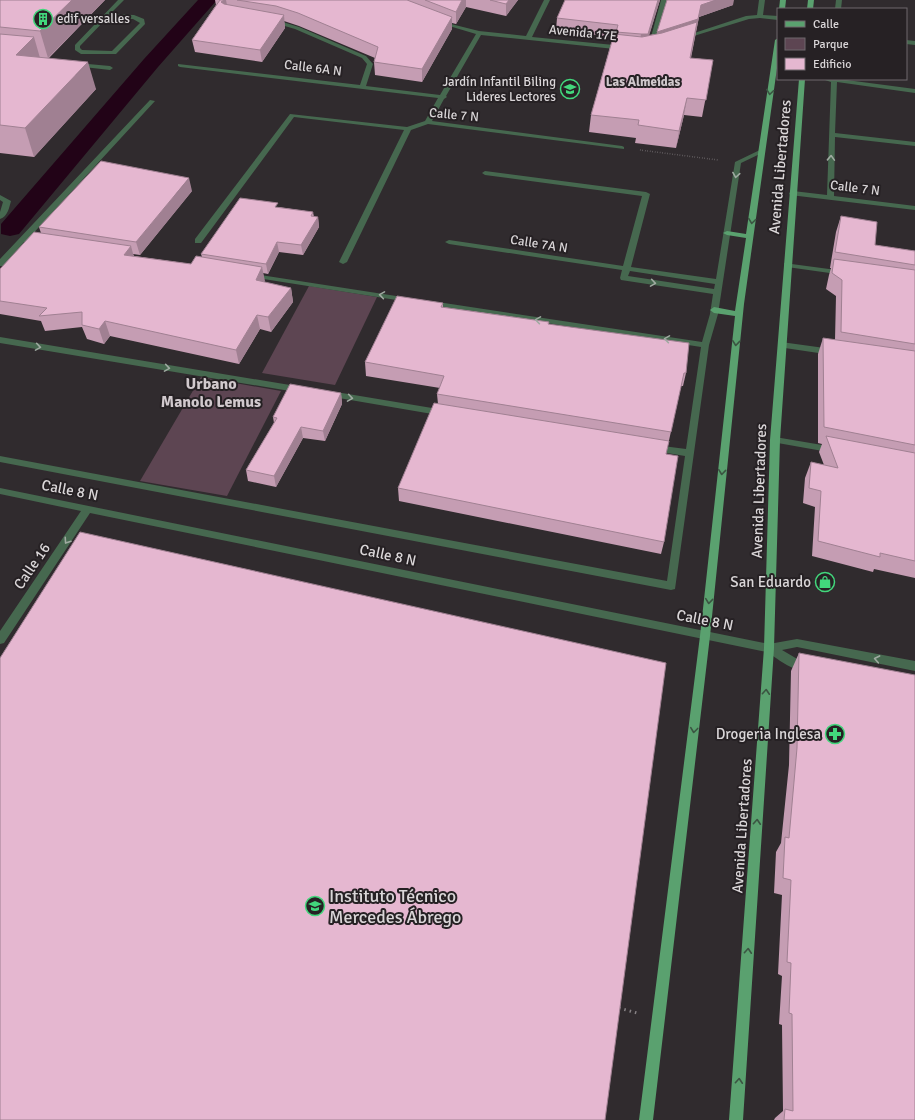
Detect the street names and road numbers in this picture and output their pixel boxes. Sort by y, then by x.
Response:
street label: Avenida 17E [548,21,618,45]
street label: Calle 6A N [283,57,343,79]
street label: Avenida Libertadores [765,99,795,235]
street label: Calle 7 N [428,105,480,125]
street label: Calle 7 N [829,177,881,199]
street label: Calle 7A N [509,232,569,256]
street label: Avenida Libertadores [748,423,770,559]
street label: Calle 8 N [40,476,100,504]
street label: Calle 16 [10,539,54,593]
street label: Calle 8 N [358,540,418,570]
street label: Calle 8 N [675,606,735,634]
street label: Avenida Libertadores [728,758,756,894]

